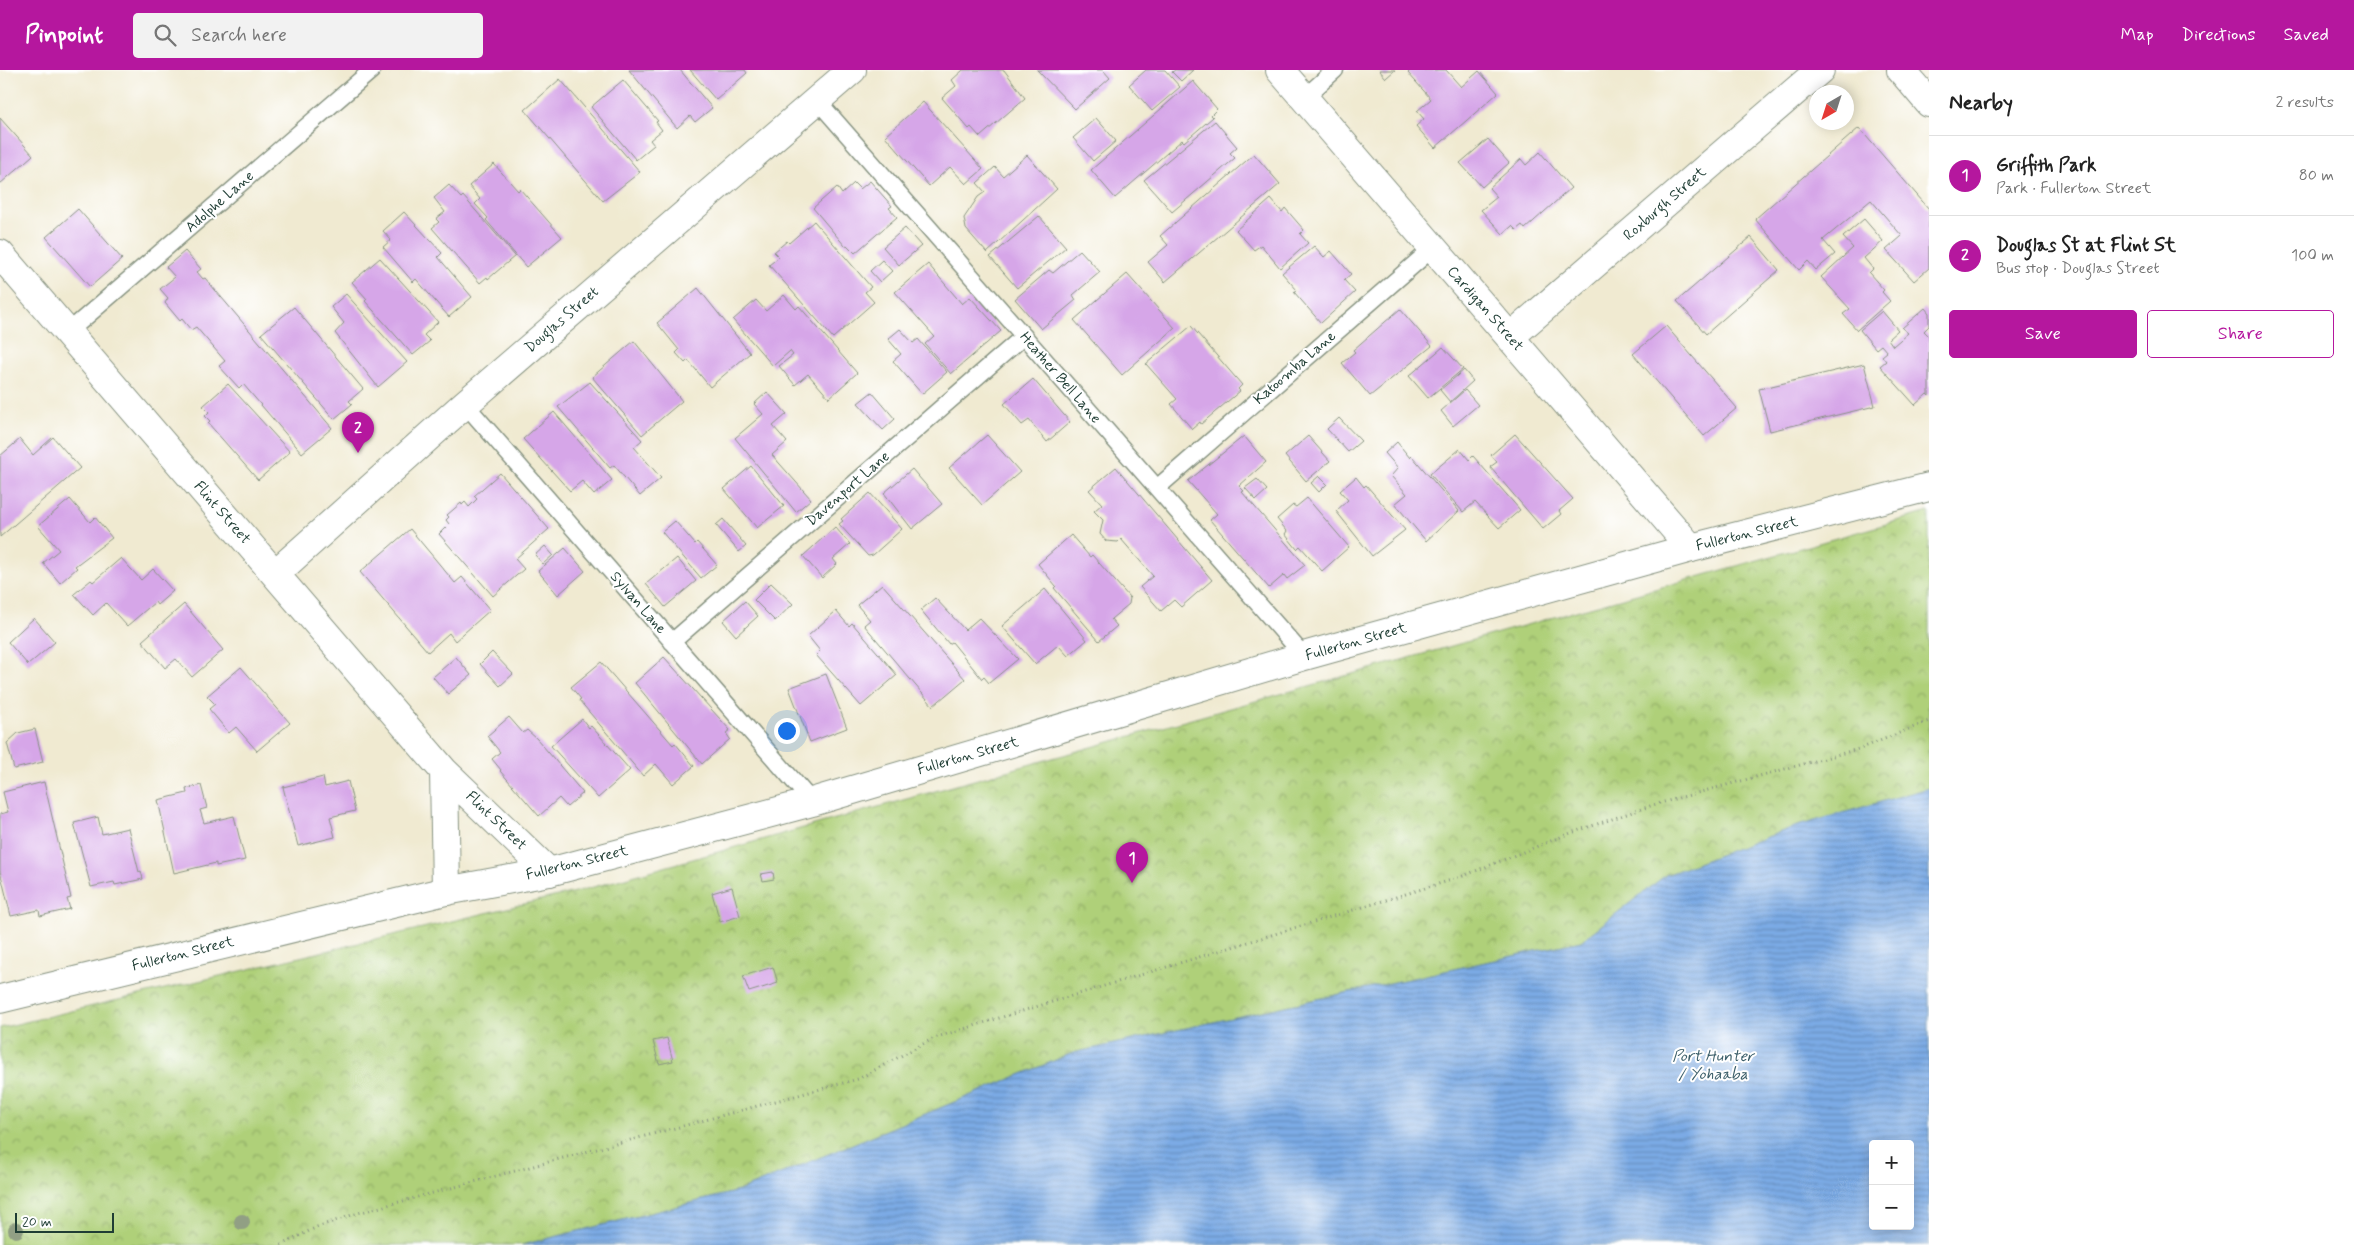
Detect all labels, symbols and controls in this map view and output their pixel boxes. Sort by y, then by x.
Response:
search box [133,13,483,58]
text: Pinpoint [25,20,103,51]
icon: search [151,21,179,49]
text: Search here [191,23,287,48]
text: Map [2121,23,2154,47]
text: Directions [2182,23,2256,47]
text: Saved [2284,23,2329,47]
north arrow [1809,85,1854,130]
text: Nearby [1949,89,2013,117]
text: 2 results [2276,92,2334,113]
text: Griffith Park [1996,153,2096,178]
street label: Roxburgh Street [1619,162,1711,246]
text: 1 [1961,165,1969,186]
text: 80 m [2299,165,2334,186]
street label: Adolphe Lane [181,166,259,237]
text: Park · Fullerton Street [1996,178,2151,199]
text: Douglas St at Flint St [1996,233,2176,258]
text: 2 [1961,245,1969,266]
text: 100 m [2291,245,2334,266]
text: Bus stop · Douglas Street [1996,258,2159,279]
street label: Cardigan Street [1442,262,1528,356]
street label: Douglas Street [521,282,604,358]
button: Save [1949,310,2137,358]
button: Share [2147,310,2334,358]
street label: Katoomba Lane [1249,327,1341,409]
street label: Heather Bell Lane [1015,328,1106,428]
pin: 2 [342,412,374,453]
street label: Davenport Lane [802,447,894,531]
street label: Flint Street [189,477,255,549]
street label: Fullerton Street [1694,512,1800,556]
street label: Sylvan Lane [605,567,671,639]
street label: Fullerton Street [1303,618,1409,666]
your location [774,718,800,744]
street label: Fullerton Street [915,732,1021,780]
street label: Flint Street [461,787,531,855]
street label: Fullerton Street [524,841,630,885]
pin: 1 [1116,842,1148,883]
street label: Fullerton Street [130,932,236,976]
water label: Port Hunter / Yohaaba [1672,1046,1756,1085]
map controls [1869,1140,1914,1230]
button: + [1869,1140,1914,1185]
button: − [1869,1185,1914,1230]
scale bar [15,1210,114,1233]
text: 20 m [22,1213,52,1231]

